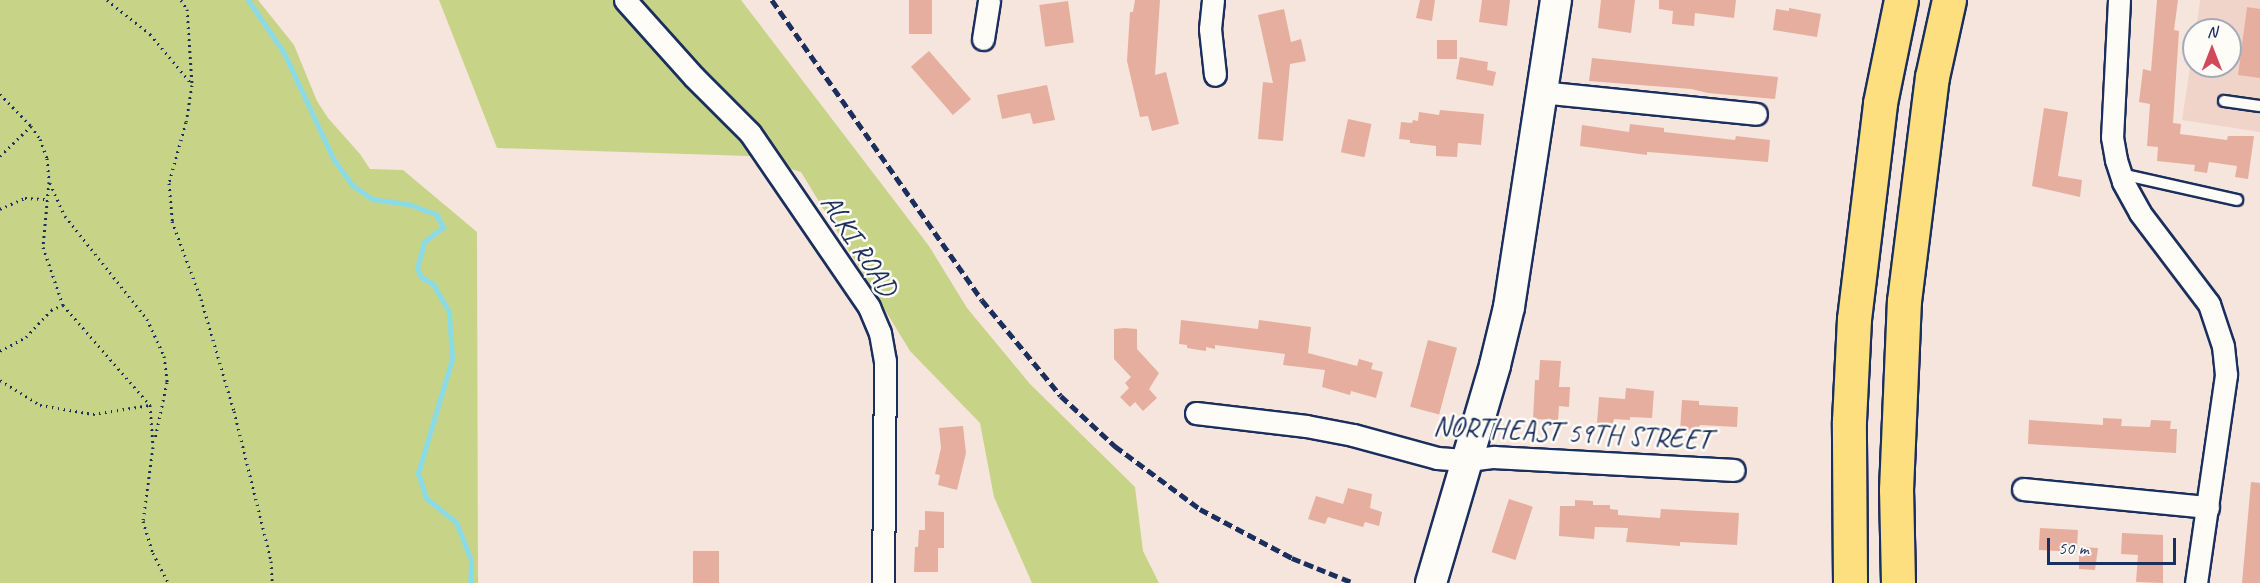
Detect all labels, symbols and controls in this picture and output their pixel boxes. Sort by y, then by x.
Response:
north arrow [2182,18,2242,78]
text: N [2207,22,2217,42]
street label: ALKI ROAD [813,187,905,303]
street label: NORTHEAST 59TH STREET [1433,409,1711,457]
scale bar [2050,526,2179,564]
text: 50 m [2058,537,2089,559]

